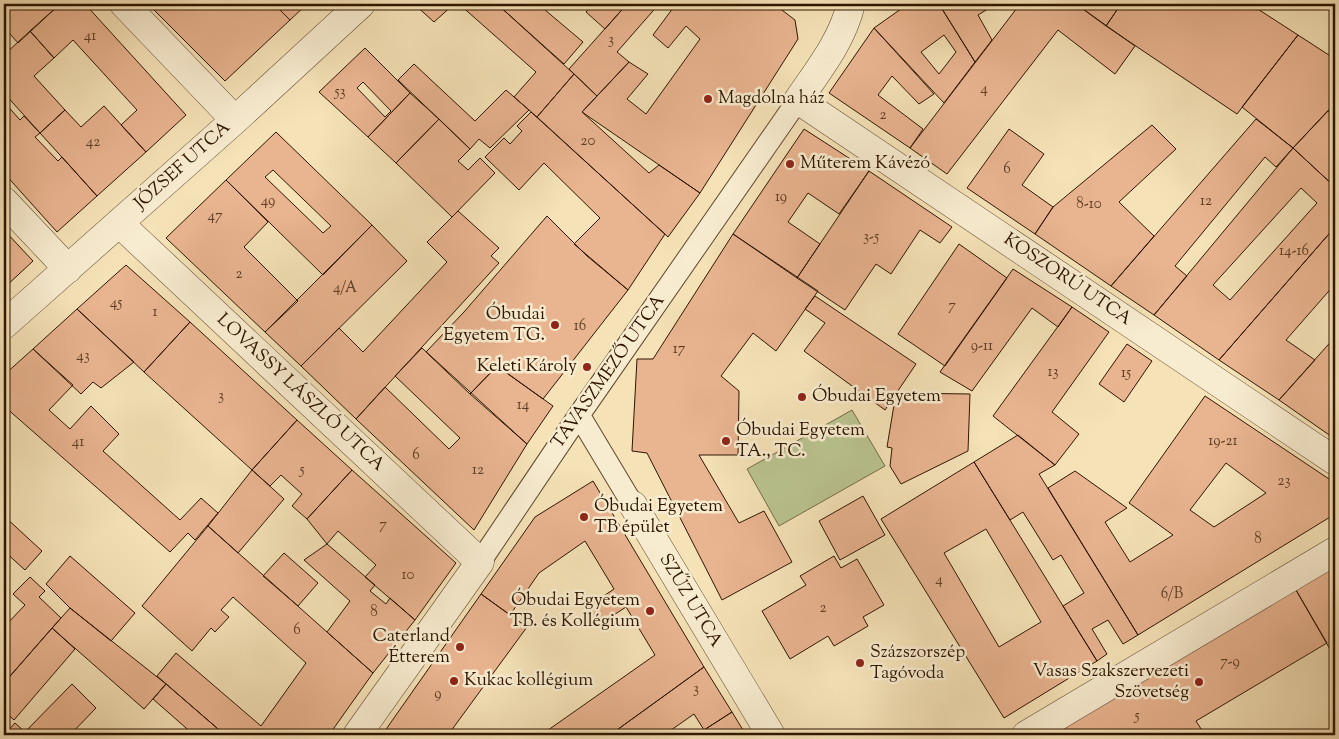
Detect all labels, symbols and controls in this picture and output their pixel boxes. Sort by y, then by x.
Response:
house number: 41 [84,26,96,47]
house number: 3 [608,30,614,51]
house number: 4 [980,79,988,100]
house number: 53 [333,82,346,103]
place label: Magdolna ház [718,86,825,112]
marker: Magdolna ház [702,93,714,105]
house number: 2 [879,105,887,126]
street label: JÓZSEF UTCA [128,115,237,217]
house number: 20 [581,131,596,152]
house number: 42 [86,132,100,153]
place label: Műterem Kávézó [800,151,930,177]
marker: Műterem Kávézó [784,158,796,170]
house number: 6 [1003,159,1011,180]
house number: 19 [775,187,787,208]
house number: 49 [261,191,275,212]
house number: 12 [1200,191,1212,212]
house number: 8-10 [1076,194,1102,215]
house number: 47 [207,206,223,227]
street label: KOSZORÚ UTCA [998,226,1137,333]
house number: 3-5 [863,227,879,248]
house number: 14-16 [1279,241,1309,262]
house number: 2 [235,264,243,285]
house number: 4/A [333,278,357,299]
street label: TAVASZMEZŐ UTCA [545,289,672,454]
house number: 45 [110,293,122,314]
house number: 7 [948,296,956,317]
place label: Óbudai Egyetem TG. [443,301,545,349]
house number: 1 [152,302,158,323]
street label: LOVASSY LÁSZLÓ UTCA [210,307,391,478]
house number: 16 [574,316,586,337]
marker: Óbudai Egyetem TG. [549,319,561,331]
house number: 9-11 [971,336,993,357]
house number: 17 [673,339,686,360]
house number: 43 [76,346,90,367]
place label: Keleti Károly [477,354,577,380]
marker: Keleti Károly [581,361,593,373]
house number: 13 [1047,362,1059,383]
house number: 15 [1121,363,1131,384]
place label: Óbudai Egyetem [812,383,941,410]
house number: 3 [218,386,224,407]
marker: Óbudai Egyetem [796,391,808,403]
house number: 14 [517,395,530,416]
place label: Óbudai Egyetem TA., TC. [736,417,865,465]
house number: 19-21 [1208,431,1238,452]
house number: 41 [72,432,84,453]
marker: Óbudai Egyetem TA., TC. [720,435,732,447]
house number: 6 [412,445,420,466]
house number: 5 [298,460,305,481]
house number: 12 [472,460,484,481]
house number: 23 [1277,471,1291,492]
place label: Óbudai Egyetem TB épület [594,493,723,541]
marker: Óbudai Egyetem TB épület [578,511,590,523]
house number: 7 [379,515,387,536]
house number: 8 [1254,529,1262,550]
street label: SZŰZ UTCA [652,549,729,653]
house number: 10 [402,565,415,586]
house number: 4 [935,570,943,591]
house number: 6/B [1161,584,1184,605]
place label: Óbudai Egyetem TB. és Kollégium [510,587,640,635]
house number: 2 [819,598,827,619]
house number: 8 [370,602,378,623]
marker: Óbudai Egyetem TB. és Kollégium [644,605,656,617]
house number: 6 [293,620,301,641]
place label: Caterland Étterem [372,624,450,671]
place label: Százszorszép Tagóvoda [870,640,965,687]
marker: Caterland Étterem [454,641,466,653]
house number: 7-9 [1220,652,1240,673]
marker: Százszorszép Tagóvoda [854,657,866,669]
place label: Vasas Szakszervezeti Szövetség [1033,659,1189,706]
place label: Kukac kollégium [464,668,593,694]
marker: Kukac kollégium [448,675,460,687]
marker: Vasas Szakszervezeti Szövetség [1193,676,1205,688]
house number: 3 [693,679,699,700]
house number: 9 [434,684,442,705]
house number: 5 [1133,706,1140,727]

